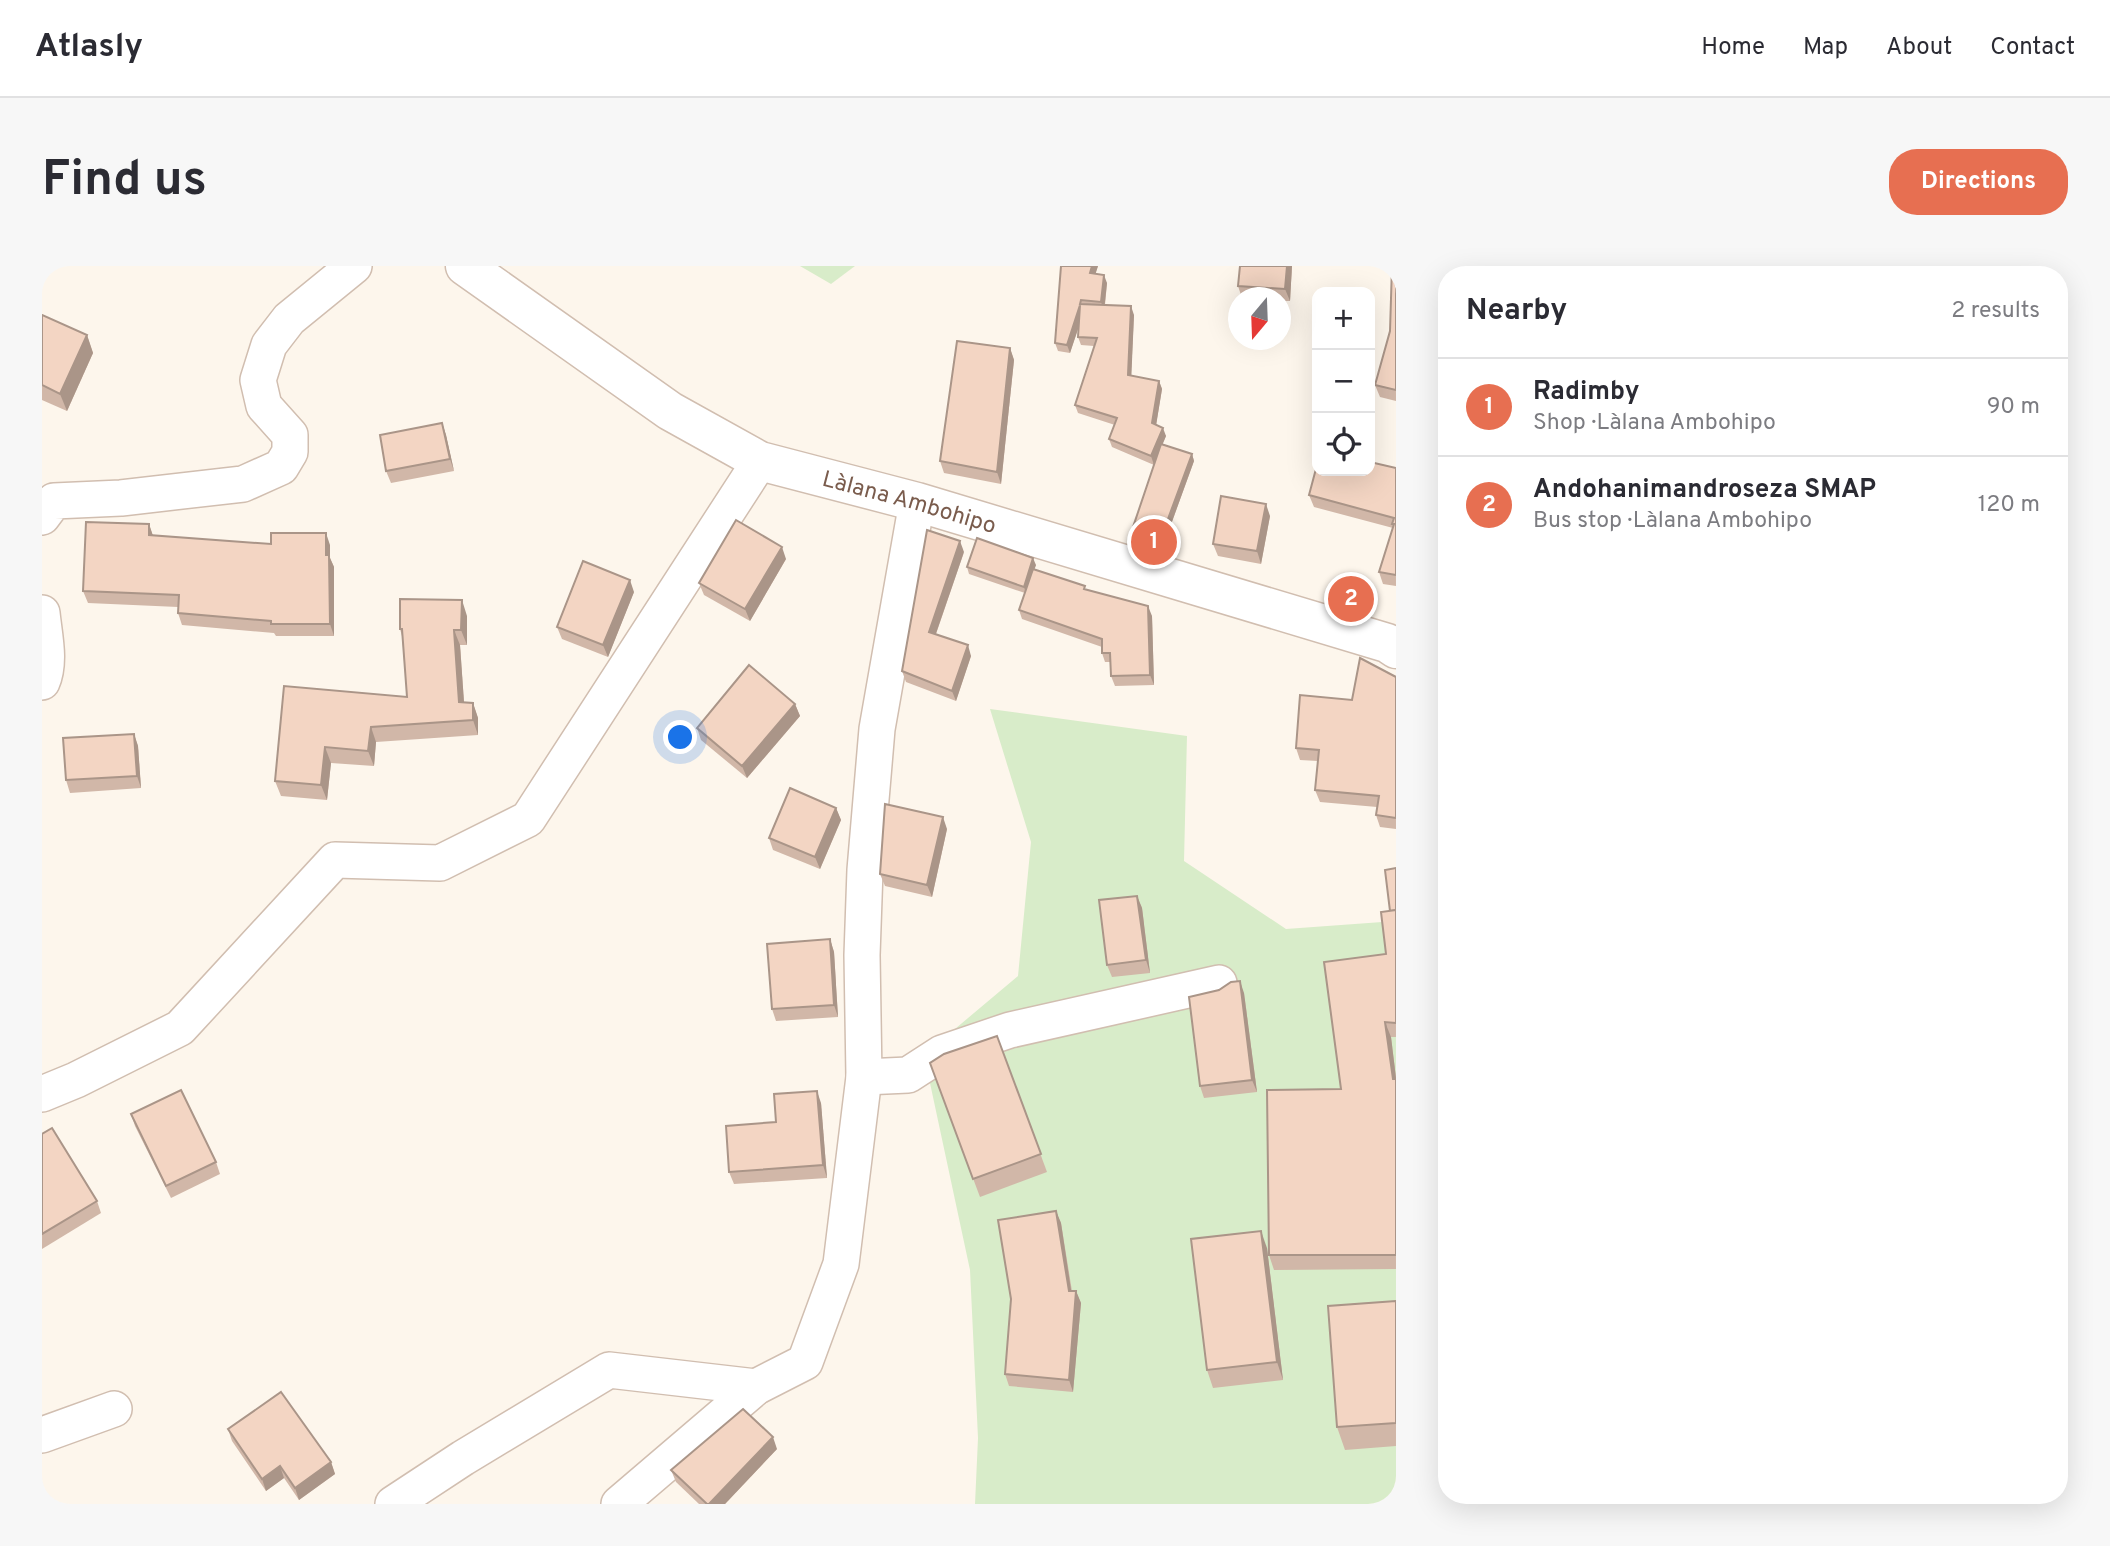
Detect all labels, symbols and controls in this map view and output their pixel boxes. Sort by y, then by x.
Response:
text: Atlasly [35,27,143,69]
text: Home [1701,33,1765,63]
text: Map [1803,33,1848,63]
text: About [1886,33,1952,63]
text: Contact [1990,33,2075,63]
button: Directions [1889,149,2068,215]
text: Find us [42,151,207,213]
north arrow [1228,287,1291,350]
map controls [1312,287,1375,476]
button: + [1312,287,1375,350]
text: Nearby [1466,293,1567,330]
text: 2 results [1951,297,2040,326]
button: − [1312,350,1375,413]
text: Radimby [1533,376,1639,409]
text: 1 [1484,393,1494,422]
text: 90 m [1987,393,2040,422]
text: Shop · Làlana Ambohipo [1533,409,1776,438]
button: locate [1312,413,1375,476]
street label: Làlana Ambohipo [819,466,999,542]
text: Andohanimandroseza SMAP [1533,474,1876,507]
text: 2 [1482,491,1496,520]
text: 120 m [1978,491,2040,520]
text: Bus stop · Làlana Ambohipo [1533,507,1812,536]
pin: 1 [1131,516,1177,568]
pin: 2 [1328,573,1374,625]
your location [663,720,697,754]

